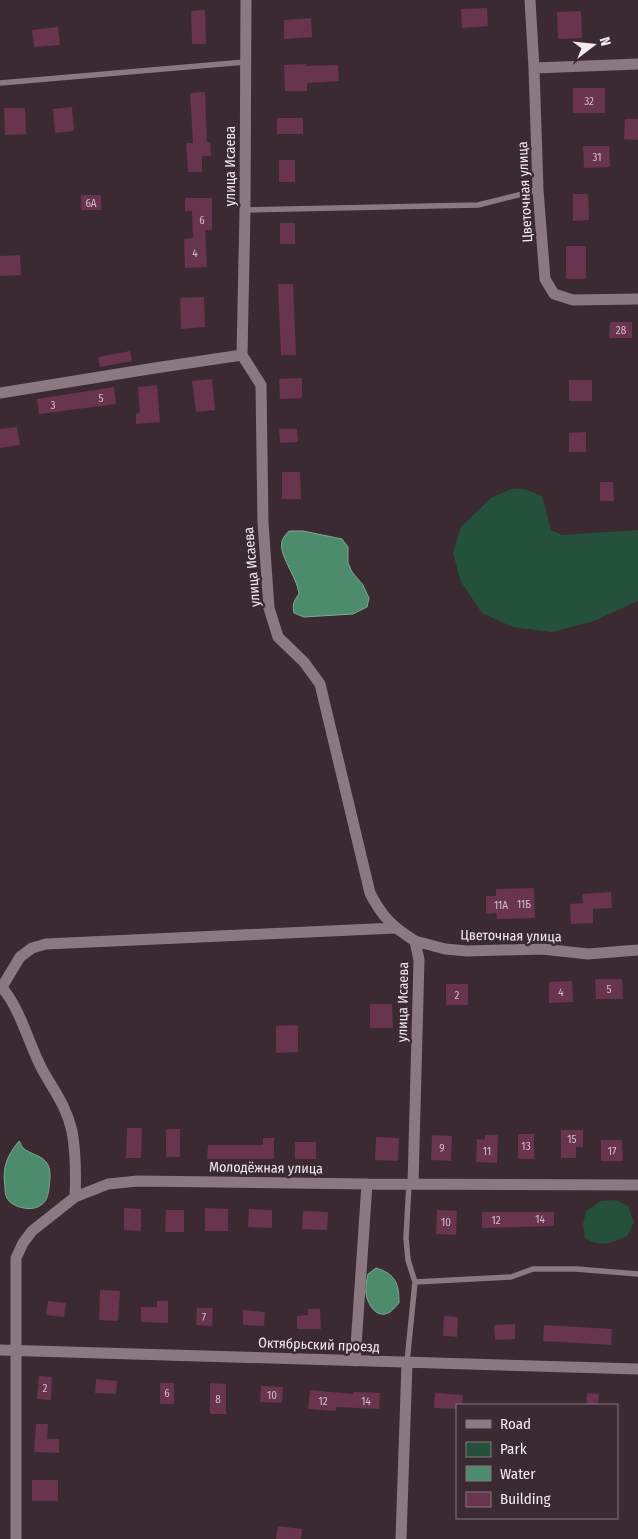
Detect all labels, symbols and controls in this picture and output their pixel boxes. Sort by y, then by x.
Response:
north arrow [568,20,618,70]
text: N [596,35,614,48]
house number: 32 [584,95,594,108]
street label: улица Исаева [222,126,239,206]
street label: Цветочная улица [514,141,536,243]
house number: 31 [593,151,602,164]
house number: 6А [85,197,97,210]
house number: 6 [199,214,205,227]
house number: 4 [192,247,198,260]
house number: 28 [616,324,627,337]
house number: 5 [98,392,104,405]
house number: 3 [51,399,56,412]
street label: улица Исаева [240,526,264,608]
house number: 11Б [517,898,531,911]
house number: 11А [494,899,508,912]
street label: Цветочная улица [460,927,562,945]
street label: улица Исаева [394,962,412,1042]
house number: 5 [606,983,612,996]
house number: 4 [558,986,564,999]
house number: 2 [455,989,460,1002]
house number: 15 [567,1133,577,1146]
house number: 13 [521,1140,531,1153]
house number: 9 [439,1142,445,1155]
house number: 11 [483,1145,491,1158]
house number: 17 [608,1145,617,1158]
street label: Молодёжная улица [209,1159,323,1177]
house number: 14 [535,1213,545,1226]
house number: 12 [491,1214,501,1227]
house number: 10 [441,1216,451,1229]
house number: 7 [202,1311,207,1324]
street label: Октябрьский проезд [258,1334,380,1356]
house number: 2 [43,1382,48,1395]
house number: 6 [164,1387,170,1400]
house number: 10 [267,1389,277,1402]
house number: 8 [215,1393,221,1406]
house number: 12 [318,1395,328,1408]
house number: 14 [361,1395,371,1408]
legend [456,1404,618,1519]
text: Road [500,1415,531,1433]
text: Park [500,1440,527,1458]
text: Water [500,1465,536,1483]
text: Building [500,1490,551,1508]

